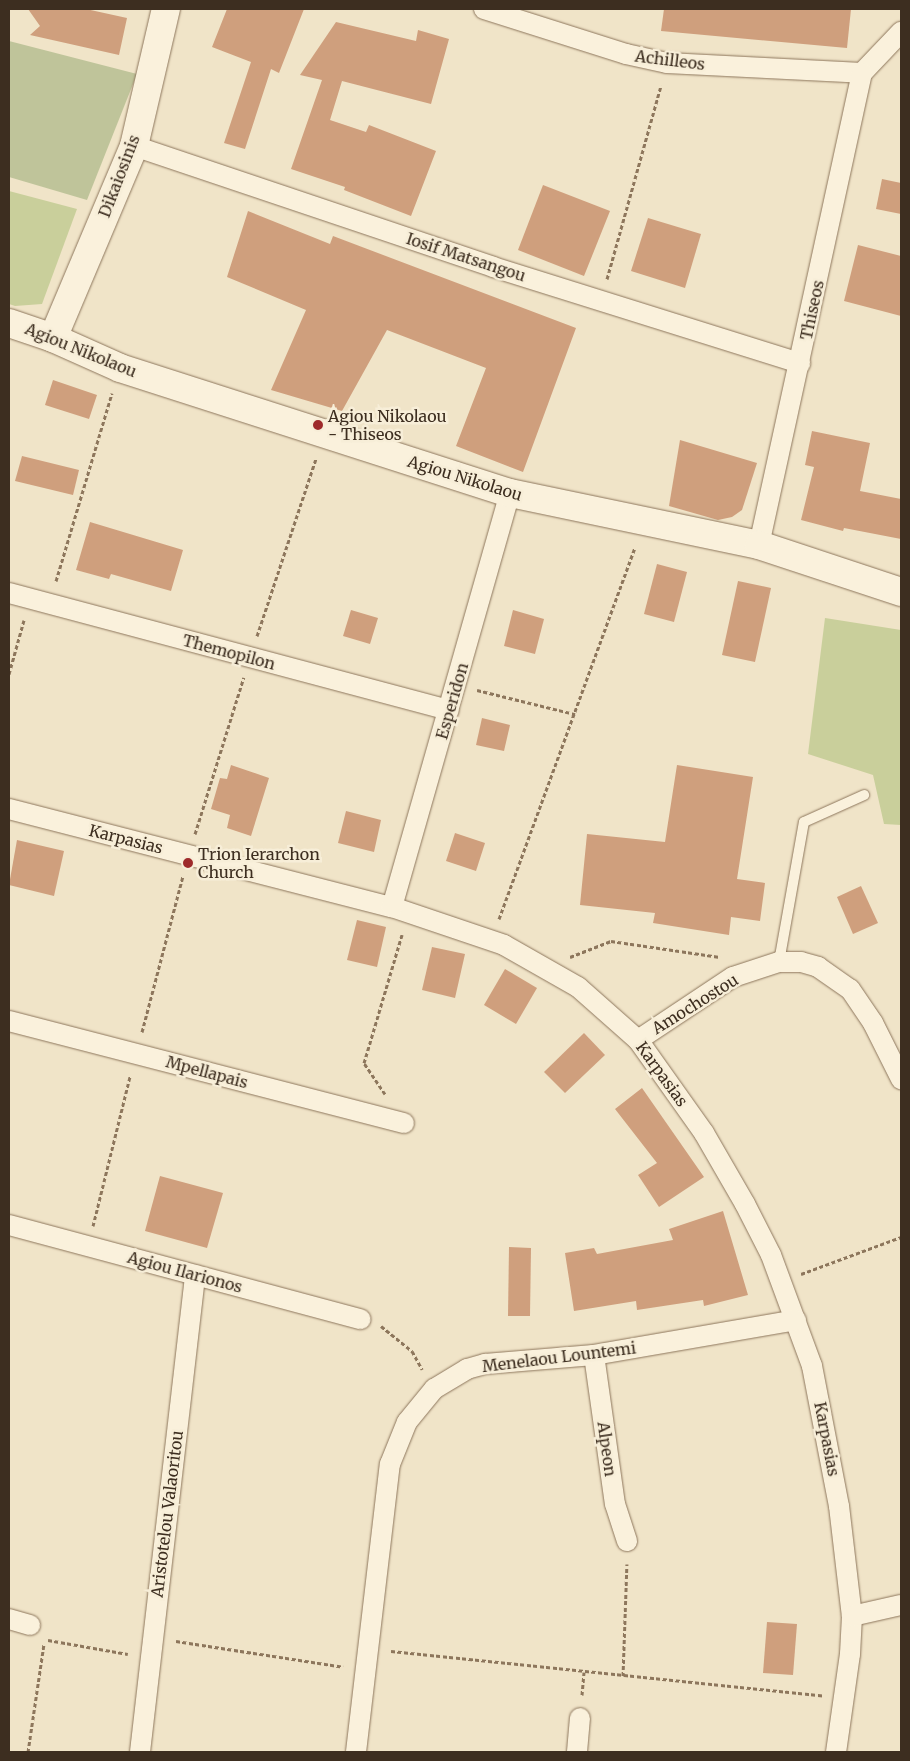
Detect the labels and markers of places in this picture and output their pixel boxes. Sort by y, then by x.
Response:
place label: Agiou Nikolaou - Thiseos [328,406,447,444]
marker: Agiou Nikolaou - Thiseos [312,419,324,431]
place label: Trion Ierarchon Church [198,844,320,882]
marker: Trion Ierarchon Church [182,857,194,869]

